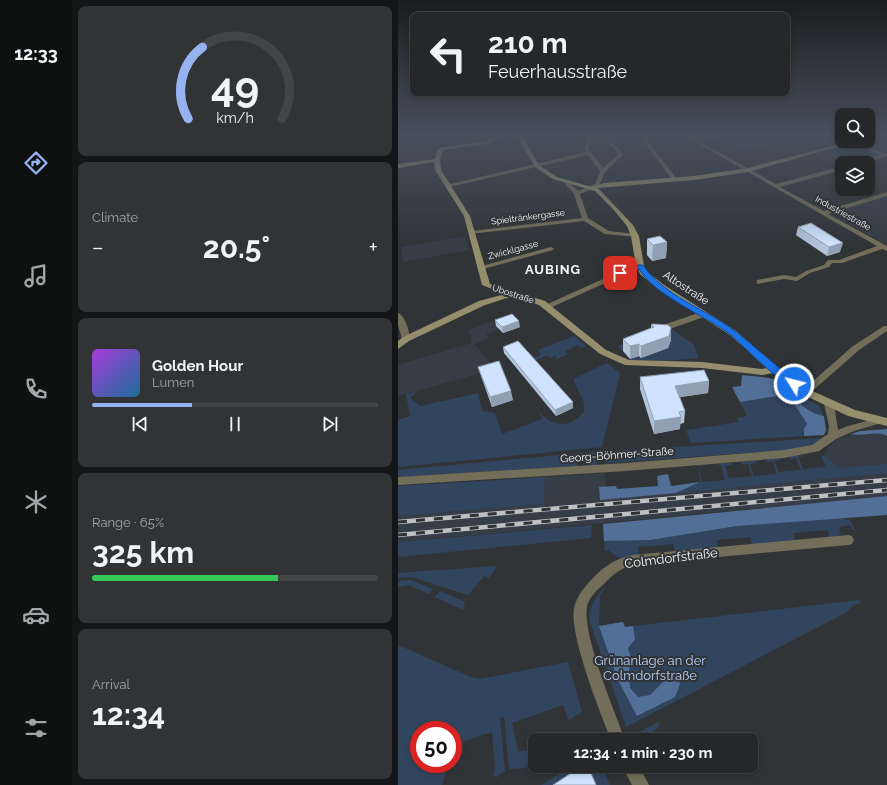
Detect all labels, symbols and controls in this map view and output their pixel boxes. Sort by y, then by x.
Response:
text: 210 m [488,27,568,60]
icon: left [422,28,474,80]
text: 12:33 [14,43,58,64]
text: Feuerhausstraße [488,61,627,82]
text: 49 [211,63,259,112]
map controls [835,108,875,196]
button: search [835,108,875,148]
text: km/h [216,109,254,125]
icon: directions [22,149,50,177]
button: layers [835,156,875,196]
street label: Industriestraße [814,194,873,233]
street label: Spieltränkergasse [491,207,566,226]
text: Climate [92,210,138,225]
text: 20.5° [203,230,270,265]
text: − [92,234,104,260]
text: + [369,234,378,260]
street label: Zwicklgasse [487,238,540,261]
pin [603,256,637,290]
icon: music [22,262,50,290]
district label: AUBING [525,262,581,277]
icon: arrive [609,262,631,284]
street label: Altostraße [661,268,712,308]
street label: Ubostraße [491,283,536,306]
text: Golden Hour [152,357,243,375]
position arrow [773,363,815,405]
icon: phone [22,375,50,403]
text: Lumen [152,375,194,390]
icon: previous [129,413,151,435]
icon: pause [224,413,246,435]
icon: next [319,413,341,435]
street label: Georg-Böhmer-Straße [560,445,675,465]
icon: climate [22,488,50,516]
text: Range · 65% [92,515,164,530]
text: 325 km [92,535,194,570]
street label: Colmdorfstraße [624,545,719,571]
icon: car [22,601,50,629]
park label: Grünanlage an der Colmdorfstraße [594,653,706,683]
text: Arrival [92,677,130,692]
text: 12:34 [92,697,165,732]
icon: filters [22,714,50,742]
speed limit sign: 50 [410,721,462,773]
text: 12:34 · 1 min · 230 m [573,744,713,762]

